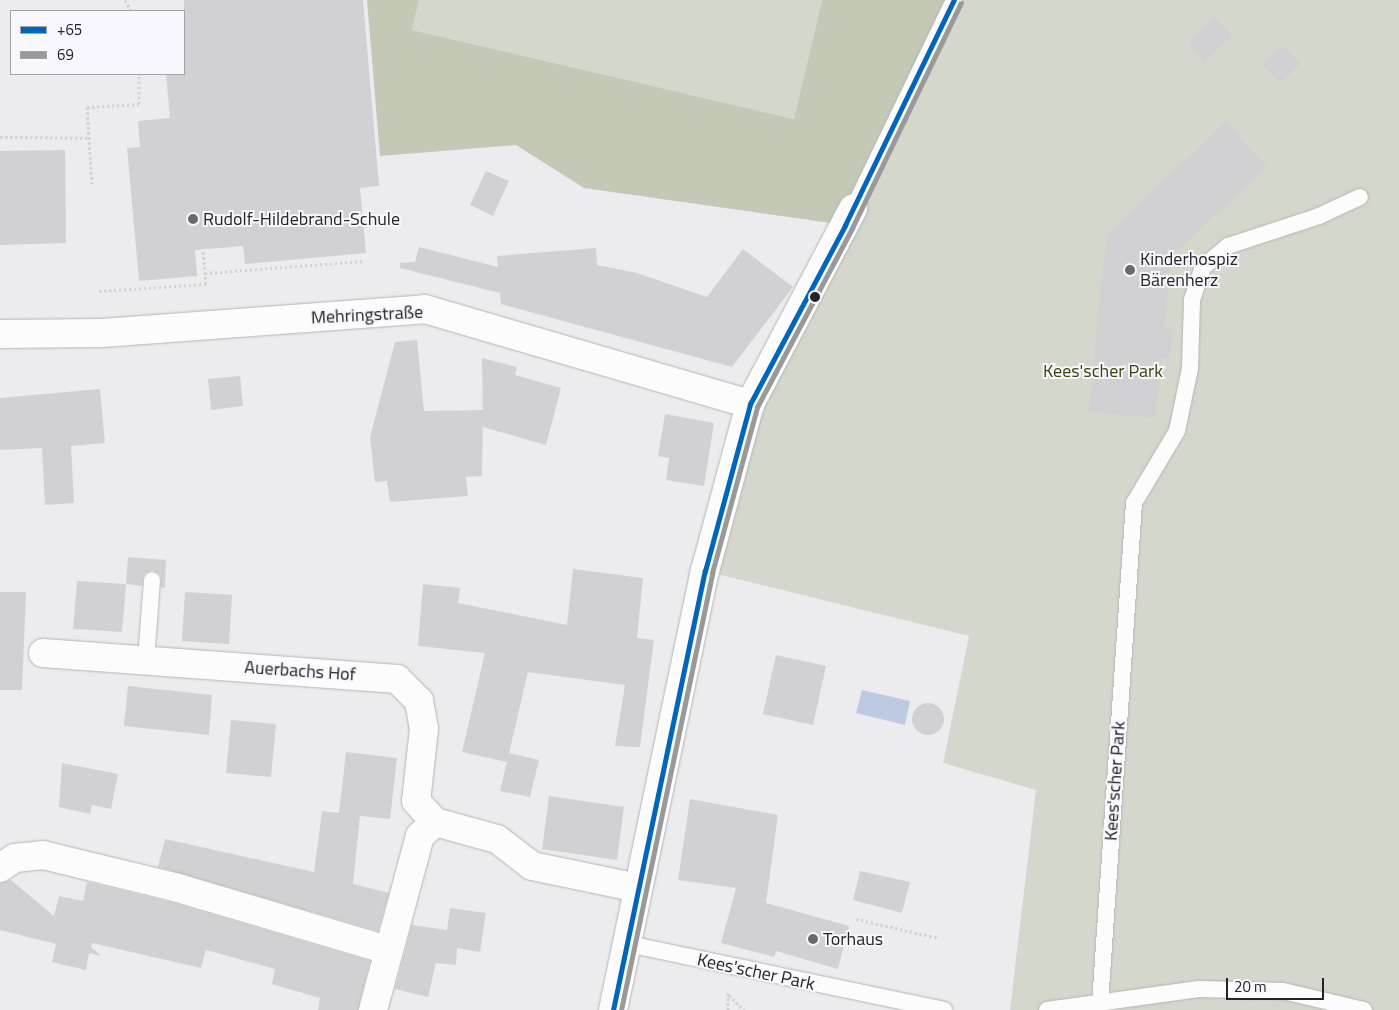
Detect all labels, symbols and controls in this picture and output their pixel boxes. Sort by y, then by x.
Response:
legend [10,10,185,75]
text: +65 [57,18,82,41]
text: 69 [57,43,74,66]
place label: Rudolf-Hildebrand-Schule [203,208,400,230]
marker: Rudolf-Hildebrand-Schule [187,213,199,225]
place label: Kinderhospiz Bärenherz [1140,249,1238,292]
marker: Kinderhospiz Bärenherz [1124,264,1136,276]
unlabelled marker [810,292,820,302]
street label: Mehringstraße [310,301,424,329]
park label: Kees'scher Park [1043,360,1163,382]
street label: Auerbachs Hof [244,656,356,686]
street label: Kees'scher Park [1100,720,1130,842]
place label: Torhaus [823,928,883,950]
marker: Torhaus [807,933,819,945]
street label: Kees'scher Park [695,949,817,995]
scale bar [1229,968,1326,1000]
text: 20 m [1234,975,1267,998]

